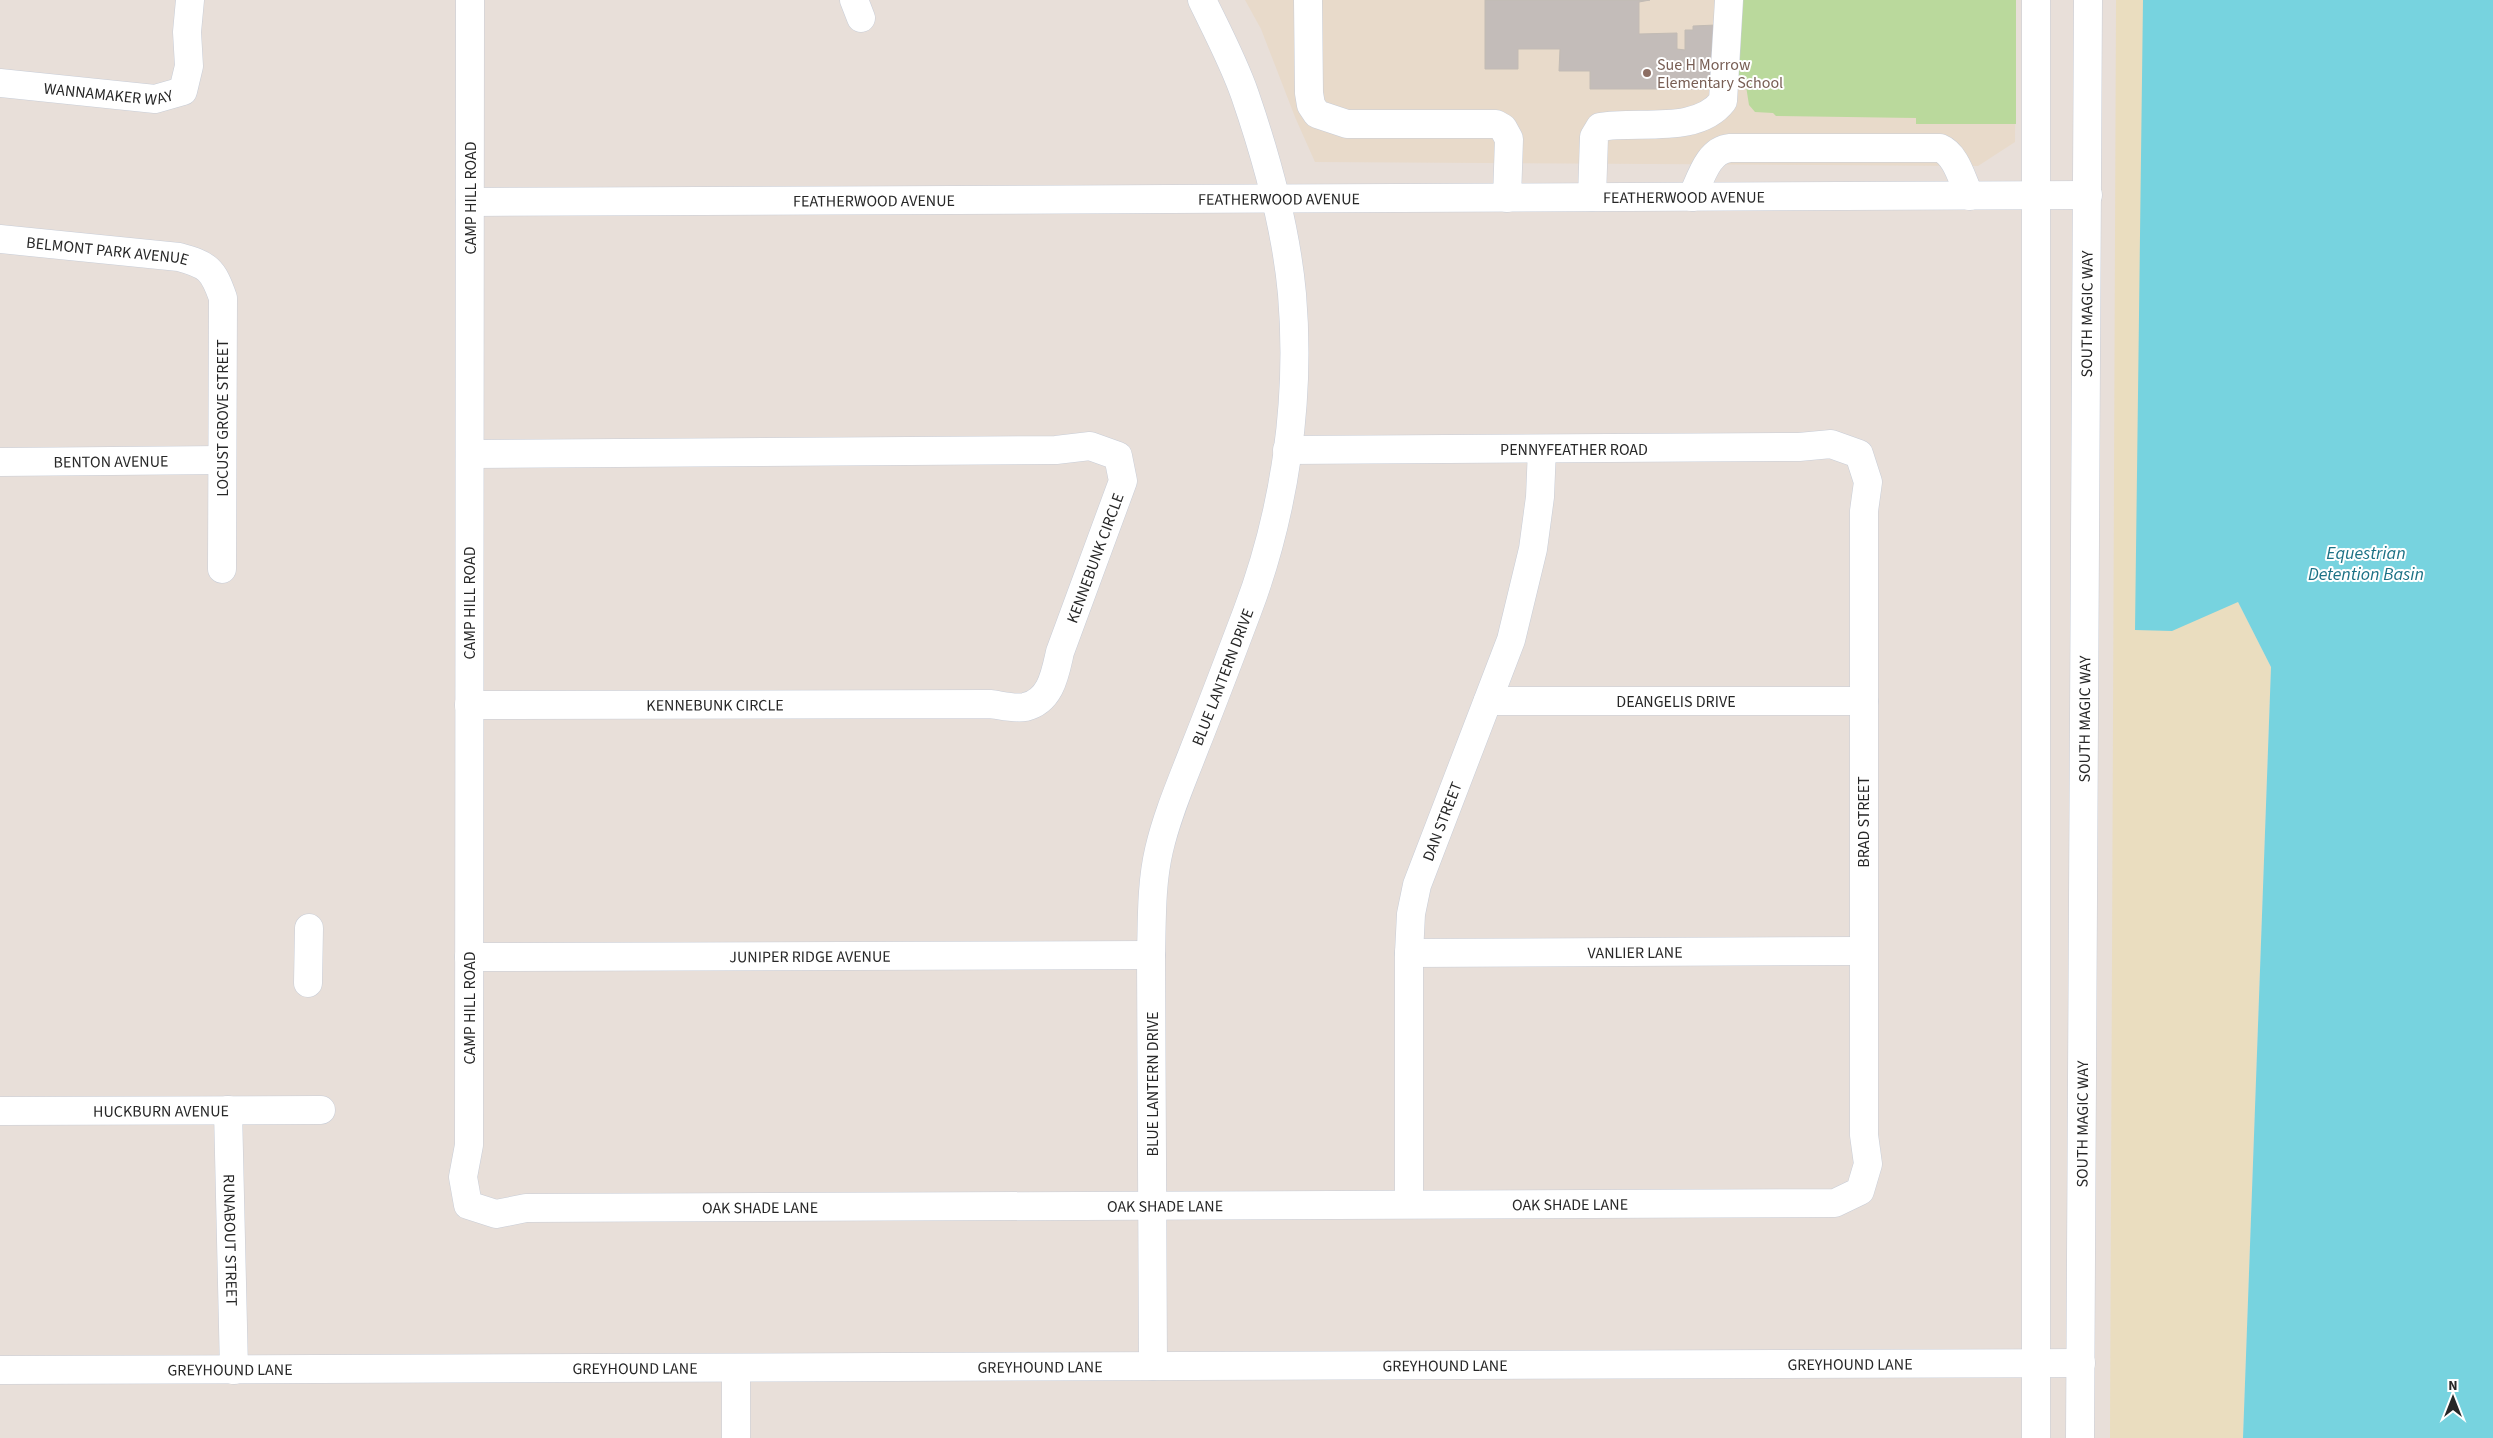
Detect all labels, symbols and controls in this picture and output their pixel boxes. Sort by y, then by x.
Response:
place label: Sue H Morrow Elementary School [1657,54,1783,94]
marker: Sue H Morrow Elementary School [1641,67,1653,79]
street label: WANNAMAKER WAY [43,78,176,111]
street label: CAMP HILL ROAD [460,141,482,255]
street label: FEATHERWOOD AVENUE [1603,186,1765,209]
street label: FEATHERWOOD AVENUE [1198,188,1360,211]
street label: FEATHERWOOD AVENUE [793,190,955,213]
street label: BELMONT PARK AVENUE [25,232,191,271]
street label: SOUTH MAGIC WAY [2076,250,2099,378]
street label: LOCUST GROVE STREET [212,339,234,497]
street label: PENNYFEATHER ROAD [1500,439,1648,461]
street label: BENTON AVENUE [53,450,169,474]
street label: KENNEBUNK CIRCLE [1062,490,1130,626]
water label: Equestrian Detention Basin [2308,541,2424,587]
street label: CAMP HILL ROAD [459,546,481,660]
street label: BLUE LANTERN DRIVE [1187,605,1259,749]
street label: SOUTH MAGIC WAY [2074,655,2096,783]
street label: DEANGELIS DRIVE [1616,691,1736,713]
street label: KENNEBUNK CIRCLE [646,694,784,717]
street label: BRAD STREET [1853,776,1875,868]
street label: DAN STREET [1417,778,1468,864]
street label: VANLIER LANE [1587,942,1683,964]
street label: JUNIPER RIDGE AVENUE [729,946,891,968]
street label: CAMP HILL ROAD [459,951,481,1065]
street label: BLUE LANTERN DRIVE [1142,1011,1164,1157]
street label: SOUTH MAGIC WAY [2071,1060,2094,1188]
street label: HUCKBURN AVENUE [93,1100,229,1123]
street label: RUNABOUT STREET [217,1174,243,1307]
street label: OAK SHADE LANE [1512,1194,1628,1216]
street label: OAK SHADE LANE [1107,1195,1223,1218]
street label: OAK SHADE LANE [702,1197,818,1219]
street label: GREYHOUND LANE [1787,1354,1913,1376]
street label: GREYHOUND LANE [1382,1355,1508,1377]
street label: GREYHOUND LANE [977,1356,1103,1379]
street label: GREYHOUND LANE [572,1358,698,1380]
street label: GREYHOUND LANE [167,1359,293,1381]
north arrow [2428,1373,2478,1423]
text: N [2448,1376,2458,1396]

